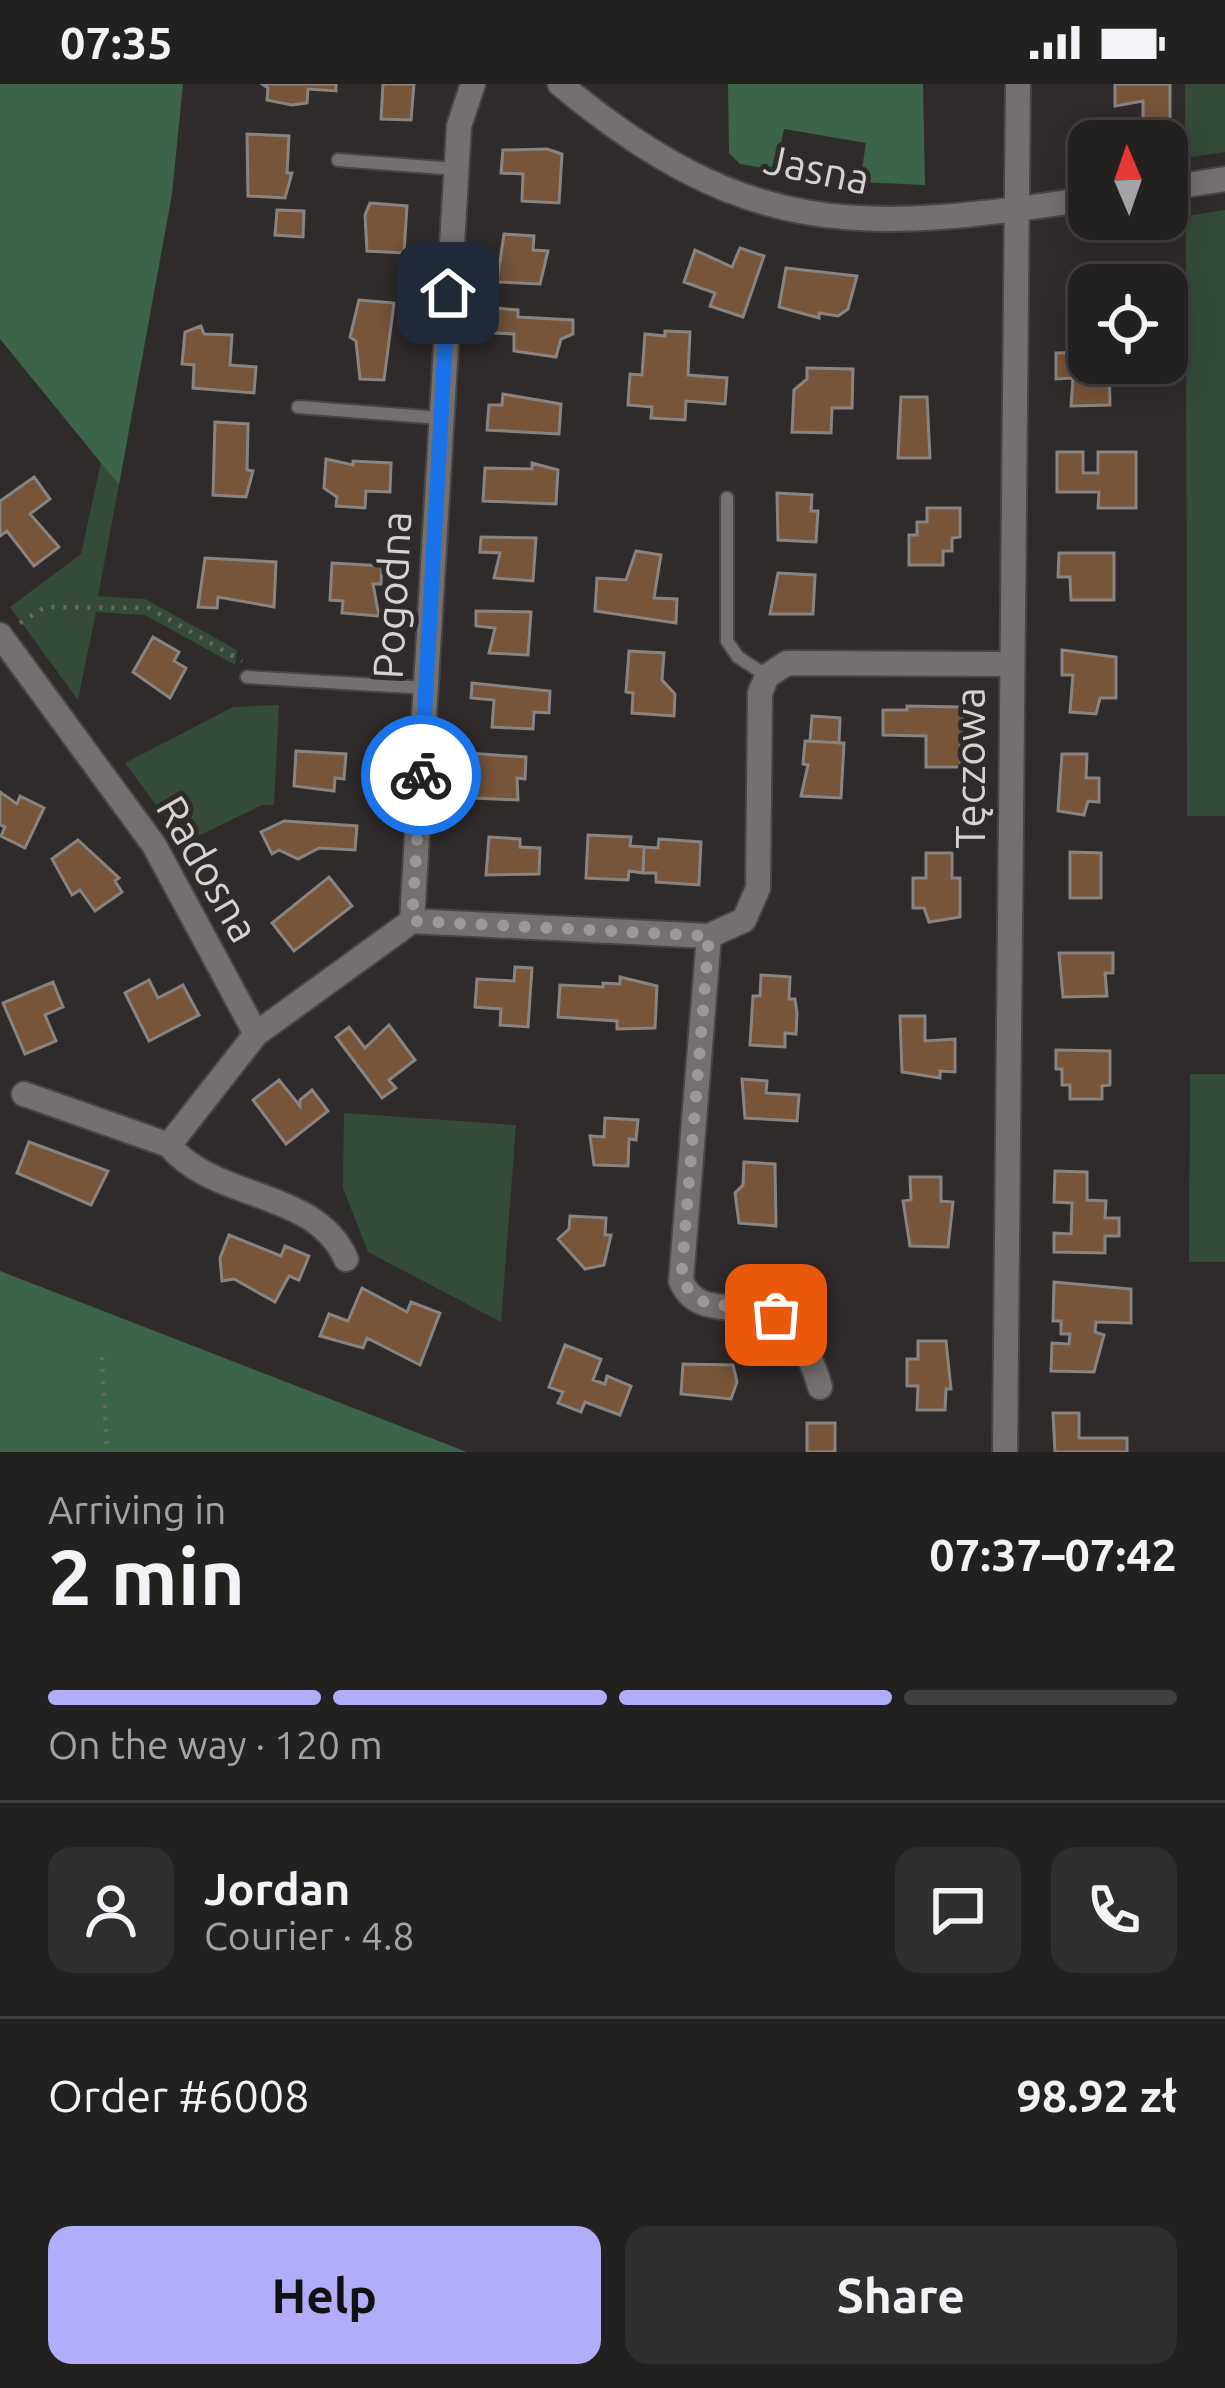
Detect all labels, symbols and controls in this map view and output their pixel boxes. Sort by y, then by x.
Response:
text: 07:35 [60,17,173,68]
north arrow [1068,120,1188,240]
map controls [1068,120,1188,384]
street label: Jasna [760,134,874,203]
pin [397,242,499,344]
icon: home [415,260,481,326]
button: locate [1068,264,1188,384]
street label: Pogodna [364,510,419,680]
street label: Tęczowa [946,687,993,849]
courier [361,715,481,835]
icon: bike [388,742,454,808]
street label: Radosna [148,787,269,950]
pin [725,1264,827,1366]
icon: bag [743,1282,809,1348]
text: Arriving in [48,1488,226,1531]
text: 07:37–07:42 [929,1529,1177,1580]
text: 2 min [48,1532,245,1620]
text: On the way · 120 m [48,1723,383,1766]
button: person [48,1847,174,1973]
button: chat [895,1847,1021,1973]
button: phone [1051,1847,1177,1973]
text: Jordan [204,1863,350,1914]
text: Courier · 4.8 [204,1914,415,1957]
text: Order #6008 [48,2070,310,2121]
text: 98.92 zł [1016,2070,1177,2121]
button: Help [48,2226,601,2364]
button: Share [625,2226,1177,2364]

